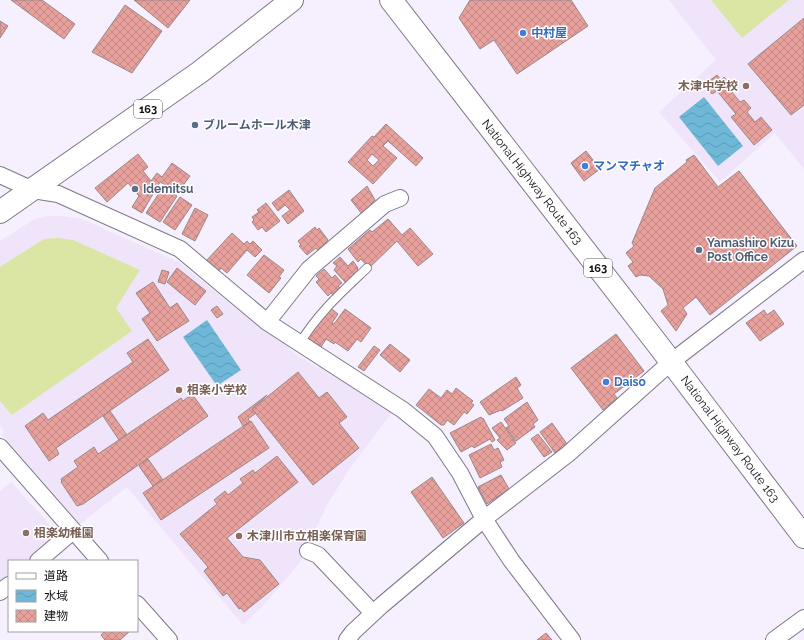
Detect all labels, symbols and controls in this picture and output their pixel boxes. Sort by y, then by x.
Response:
place label: 中村屋 [531,26,567,40]
marker: 中村屋 [518,28,528,38]
place label: 木津中学校 [678,79,738,93]
marker: 木津中学校 [741,81,751,91]
road number: 163 [134,100,162,118]
street label: National Highway Route 163 [479,117,585,247]
place label: ブルームホール木津 [203,118,311,132]
marker: ブルームホール木津 [190,120,200,130]
place label: マンマチャオ [593,159,665,173]
marker: マンマチャオ [580,161,590,171]
place label: Idemitsu [143,182,193,196]
marker: Idemitsu [130,184,140,194]
place label: Yamashiro Kizu Post Office [707,236,794,264]
marker: Yamashiro Kizu Post Office [694,245,704,255]
road number: 163 [584,259,612,277]
street label: National Highway Route 163 [678,373,782,505]
place label: Daiso [614,375,646,389]
marker: Daiso [601,377,611,387]
place label: 相楽小学校 [187,383,247,397]
marker: 相楽小学校 [174,385,184,395]
place label: 相楽幼稚園 [34,526,94,540]
marker: 相楽幼稚園 [21,528,31,538]
place label: 木津川市立相楽保育園 [247,529,367,543]
marker: 木津川市立相楽保育園 [234,531,244,541]
legend [8,560,138,632]
text: 道路 [44,569,68,583]
text: 水域 [44,589,68,603]
text: 建物 [44,609,68,623]

